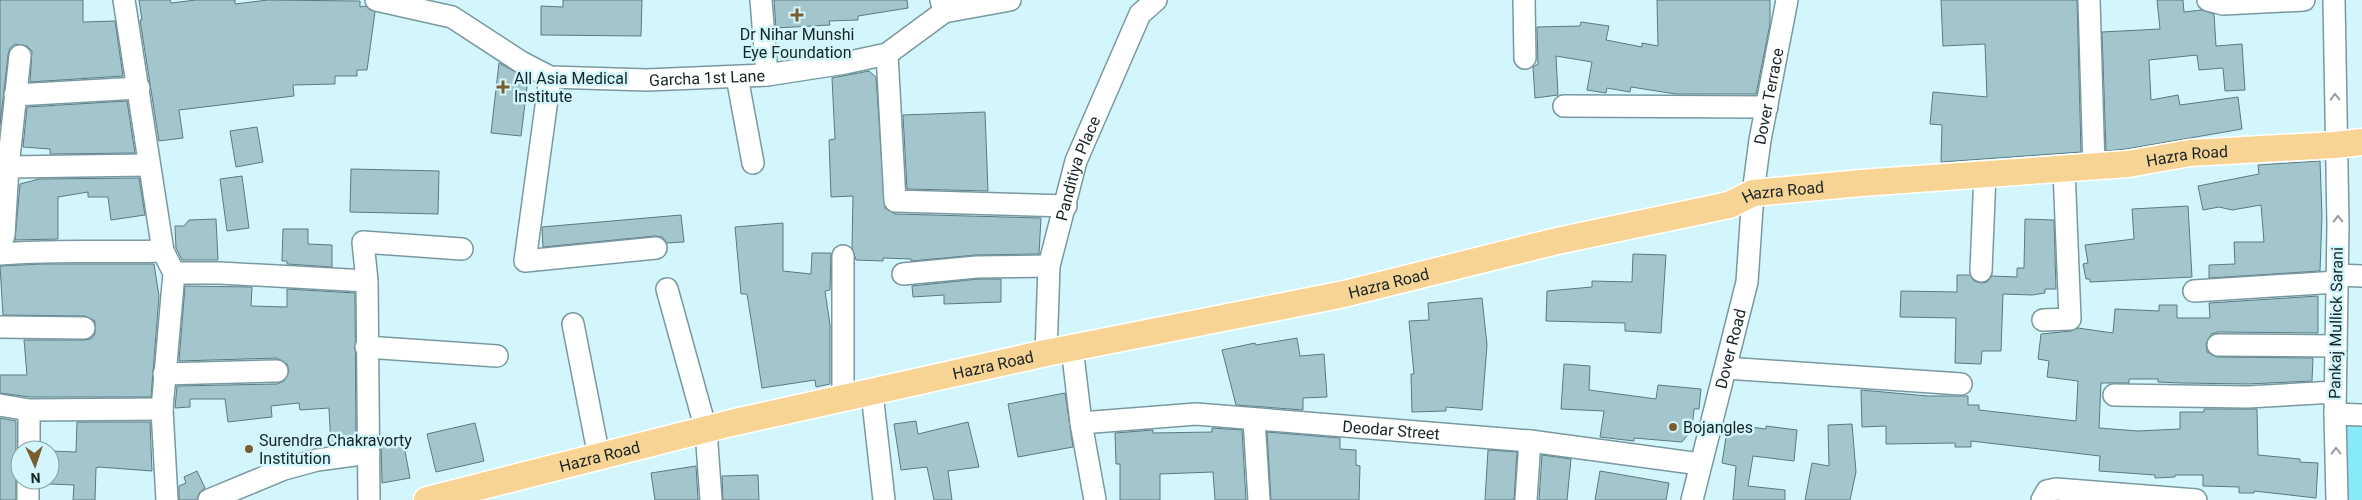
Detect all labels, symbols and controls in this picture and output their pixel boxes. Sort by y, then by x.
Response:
marker: Dr Nihar Munshi Eye Foundation [790,8,804,22]
place label: Dr Nihar Munshi Eye Foundation [740,25,854,62]
street label: Dover Terrace [1750,46,1787,146]
street label: Garcha 1st Lane [649,66,765,89]
place label: All Asia Medical Institute [514,69,628,106]
marker: All Asia Medical Institute [496,80,510,94]
one-way arrow [2330,92,2340,100]
street label: Panditiya Place [1052,113,1104,223]
street label: Hazra Road [2145,141,2229,170]
street label: Hazra Road [1739,177,1825,207]
one-way arrow [2332,215,2343,223]
street label: Pankaj Mullick Sarani [2325,247,2347,399]
street label: Hazra Road [1346,264,1431,302]
street label: Dover Road [1711,307,1749,391]
street label: Hazra Road [951,347,1035,383]
street label: Deodar Street [1342,416,1440,443]
place label: Bojangles [1683,418,1753,437]
marker: Bojangles [1667,421,1679,433]
place label: Surendra Chakravorty Institution [259,431,412,468]
street label: Hazra Road [557,437,642,476]
north arrow [10,440,60,490]
marker: Surendra Chakravorty Institution [243,443,255,455]
one-way arrow [2331,447,2341,455]
text: N [30,470,41,486]

